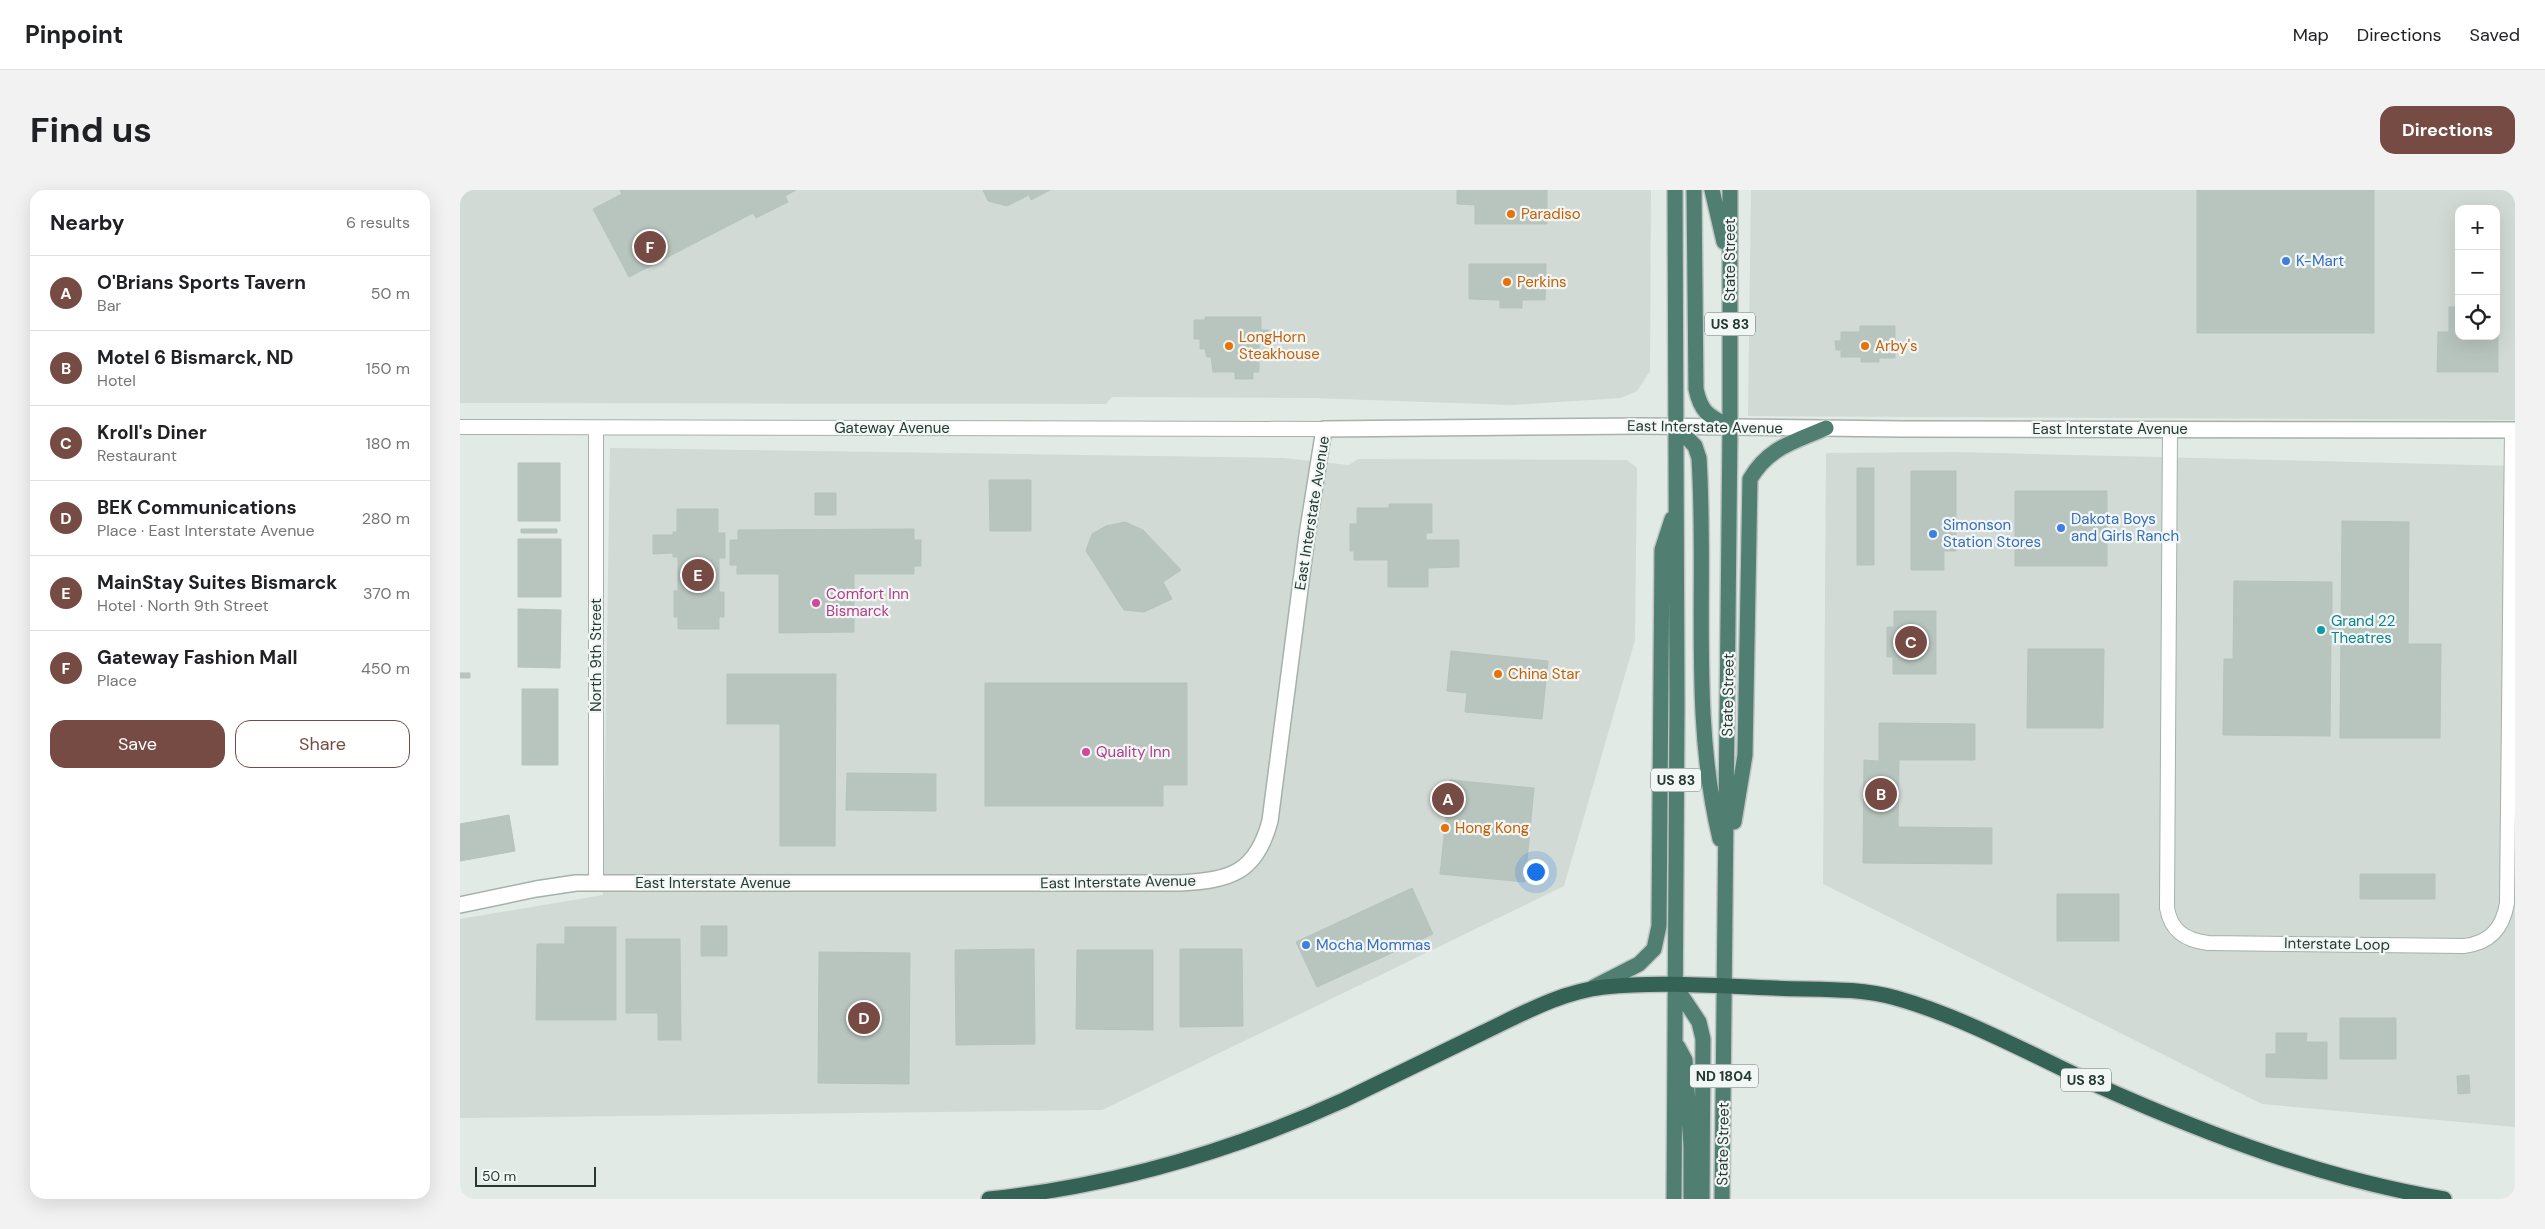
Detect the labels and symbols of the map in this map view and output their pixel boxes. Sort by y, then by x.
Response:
place label: Paradiso [1521,204,1581,224]
marker: Paradiso [1505,208,1517,220]
street label: State Street [1720,218,1740,302]
pin: F [634,228,666,266]
place label: K-Mart [2296,251,2344,271]
marker: K-Mart [2280,255,2292,267]
place label: Perkins [1517,272,1567,292]
marker: Perkins [1501,276,1513,288]
road number: US 83 [1705,312,1755,336]
place label: LongHorn Steakhouse [1239,327,1320,364]
place label: Arby's [1875,336,1918,356]
marker: LongHorn Steakhouse [1223,340,1235,352]
marker: Arby's [1859,340,1871,352]
street label: East Interstate Avenue [1627,416,1783,438]
street label: Gateway Avenue [834,418,950,438]
street label: East Interstate Avenue [2032,419,2188,439]
street label: East Interstate Avenue [1290,435,1334,591]
place label: Dakota Boys and Girls Ranch [2071,509,2179,546]
place label: Simonson Station Stores [1943,515,2041,552]
marker: Dakota Boys and Girls Ranch [2055,522,2067,534]
marker: Simonson Station Stores [1927,528,1939,540]
pin: E [682,556,714,594]
place label: Comfort Inn Bismarck [826,584,909,621]
marker: Comfort Inn Bismarck [810,597,822,609]
street label: North 9th Street [586,598,606,712]
place label: Grand 22 Theatres [2331,611,2395,648]
pin: C [1895,623,1927,661]
marker: Grand 22 Theatres [2315,624,2327,636]
street label: State Street [1717,653,1739,737]
place label: China Star [1508,664,1580,684]
marker: China Star [1492,668,1504,680]
place label: Quality Inn [1096,742,1170,762]
marker: Quality Inn [1080,746,1092,758]
road number: US 83 [1651,768,1701,792]
pin: B [1865,775,1897,813]
pin: A [1432,780,1464,818]
place label: Hong Kong [1455,818,1529,838]
marker: Hong Kong [1439,822,1451,834]
your location [1523,859,1549,885]
street label: East Interstate Avenue [1040,871,1196,893]
street label: East Interstate Avenue [635,873,791,893]
street label: Interstate Loop [2284,933,2390,955]
place label: Mocha Mommas [1316,935,1431,955]
marker: Mocha Mommas [1300,939,1312,951]
pin: D [848,999,880,1037]
road number: ND 1804 [1690,1064,1758,1088]
road number: US 83 [2061,1068,2111,1092]
street label: State Street [1712,1102,1734,1186]
scale bar [475,1164,596,1187]

